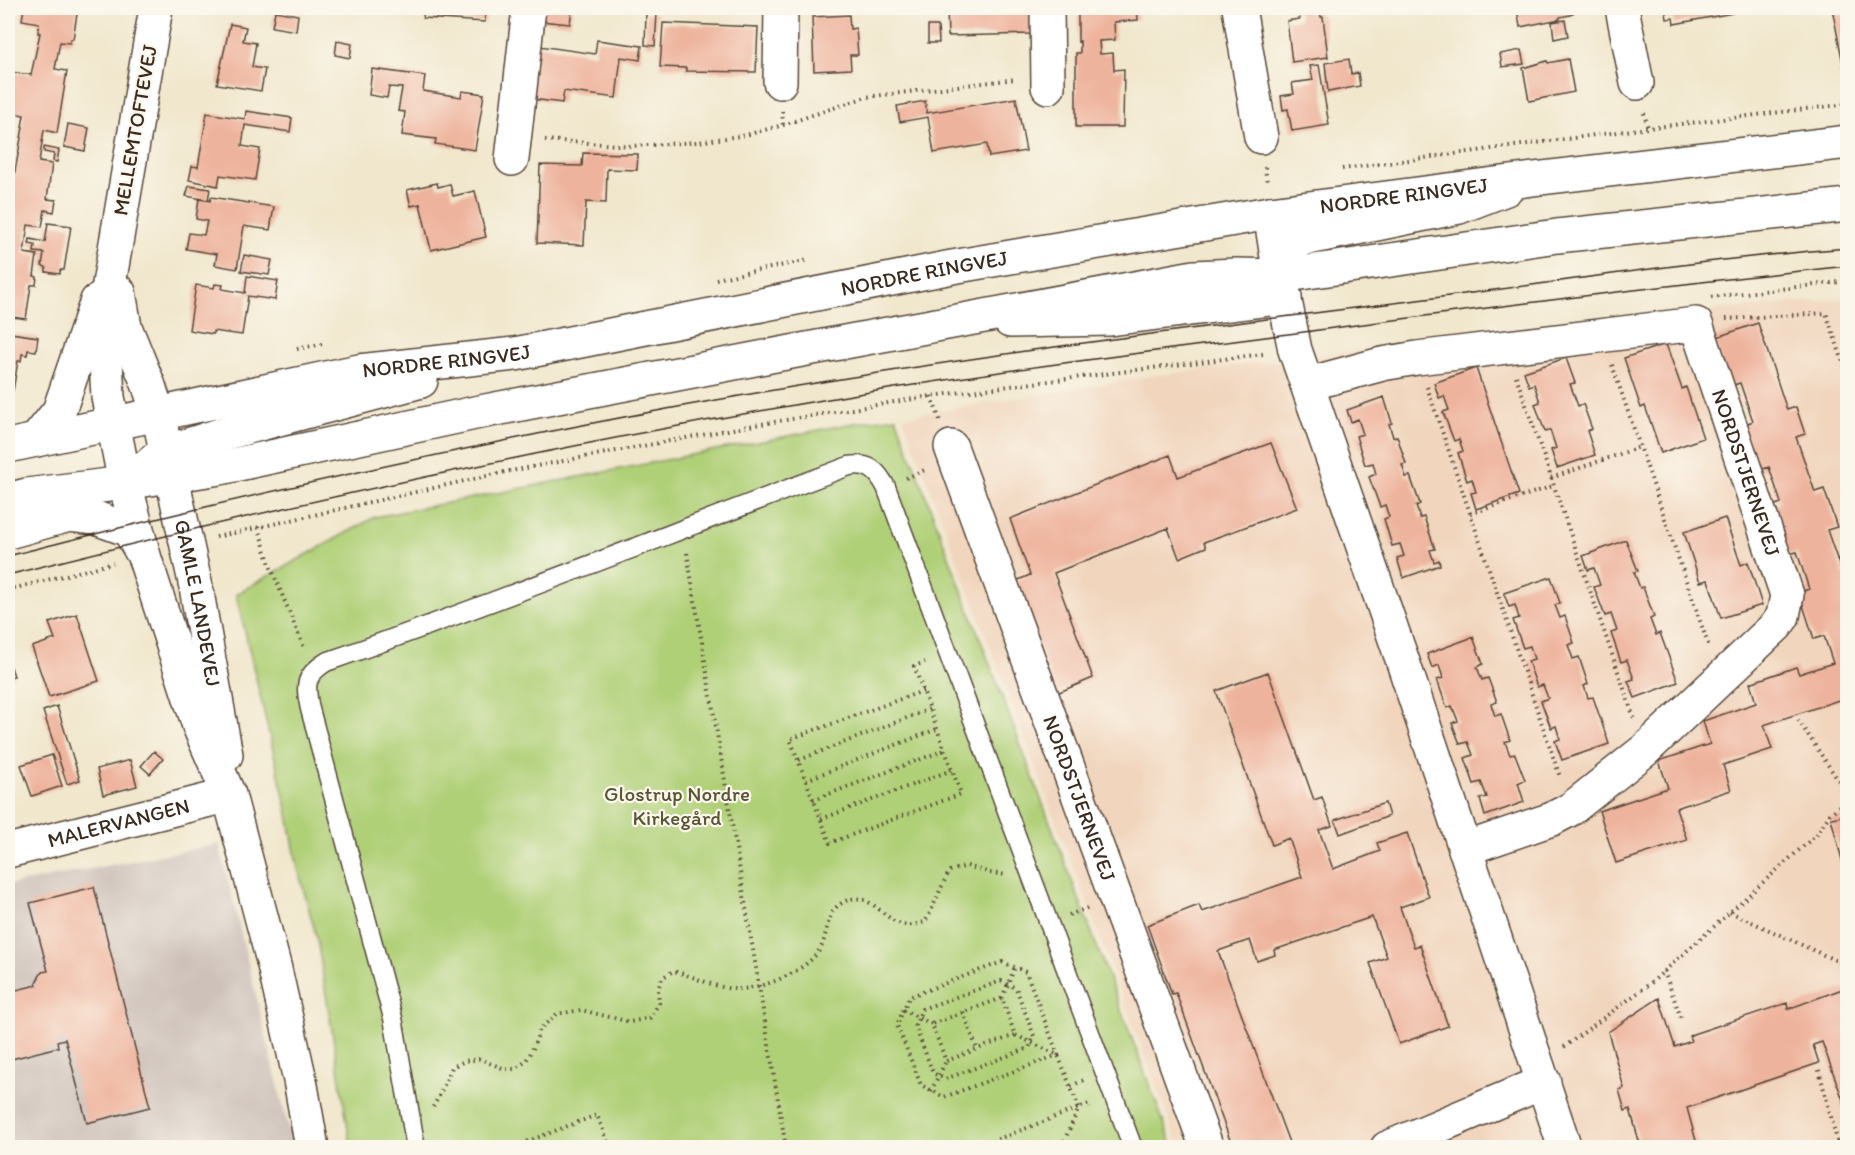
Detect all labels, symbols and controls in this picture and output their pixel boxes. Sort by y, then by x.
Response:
street label: MELLEMTOFTEVEJ [107,43,162,217]
street label: NORDRE RINGVEJ [1318,172,1489,218]
street label: NORDRE RINGVEJ [839,245,1009,301]
street label: NORDRE RINGVEJ [361,338,533,383]
street label: NORDSTJERNEVEJ [1707,386,1786,559]
street label: GAMLE LANDEVEJ [170,517,227,689]
street label: NORDSTJERNEVEJ [1038,712,1121,885]
park label: Glostrup Nordre Kirkegård [604,781,750,830]
street label: MALERVANGEN [45,793,192,853]

